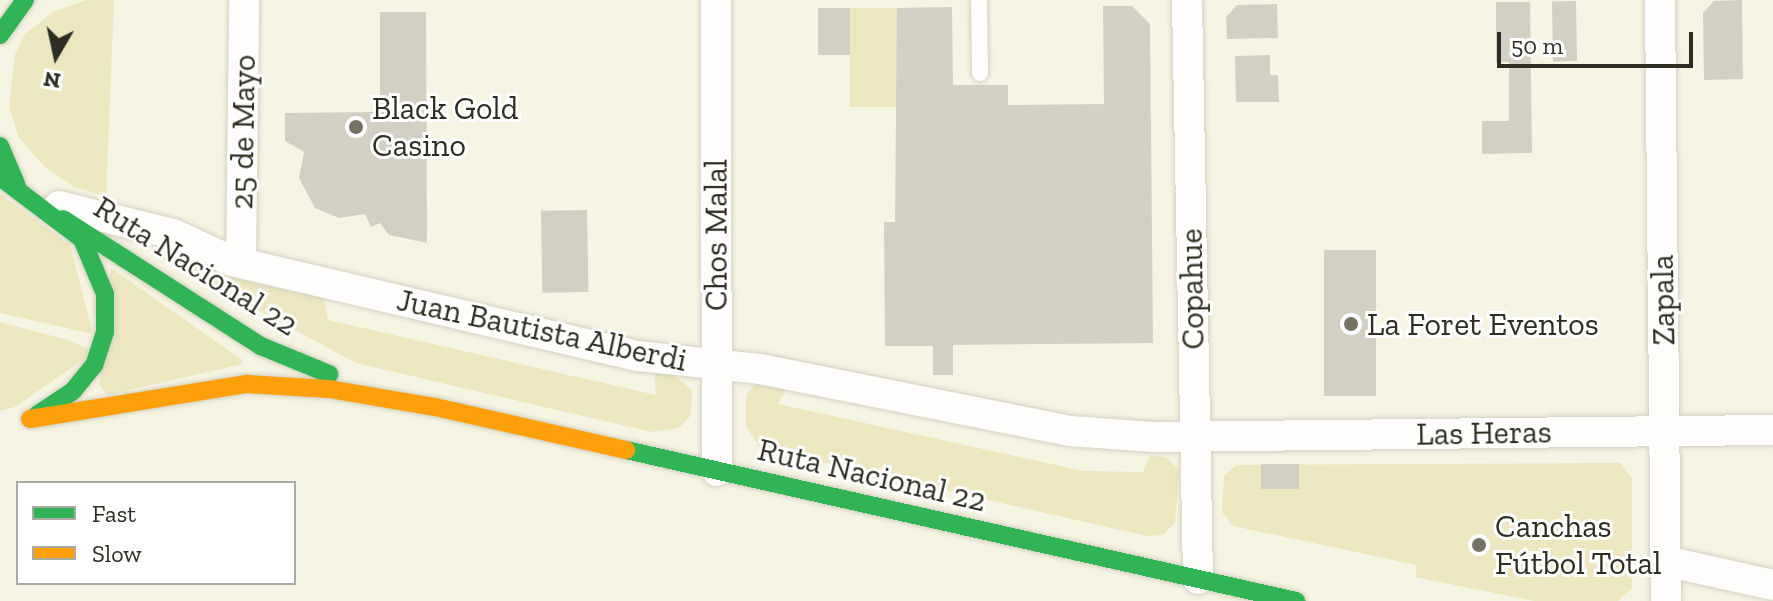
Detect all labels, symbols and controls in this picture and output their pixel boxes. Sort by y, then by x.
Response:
north arrow [16,16,96,96]
scale bar [1501,16,1697,66]
text: 50 m [1511,31,1563,60]
street label: 25 de Mayo [222,54,264,210]
text: N [42,66,63,95]
place label: Black Gold Casino [372,90,518,165]
marker: Black Gold Casino [347,118,365,136]
street label: Chos Malal [697,159,735,311]
street label: Ruta Nacional 22 [87,188,305,344]
street label: Copahue [1172,228,1212,350]
street label: Zapala [1643,254,1683,346]
street label: Juan Bautista Alberdi [393,280,691,380]
place label: La Foret Eventos [1367,305,1599,343]
marker: La Foret Eventos [1342,315,1360,333]
street label: Las Heras [1416,413,1552,453]
street label: Ruta Nacional 22 [754,430,990,520]
legend [16,481,296,585]
text: Fast [92,499,136,528]
place label: Canchas Fútbol Total [1495,508,1662,583]
marker: Canchas Fútbol Total [1470,536,1488,554]
text: Slow [92,539,142,568]

